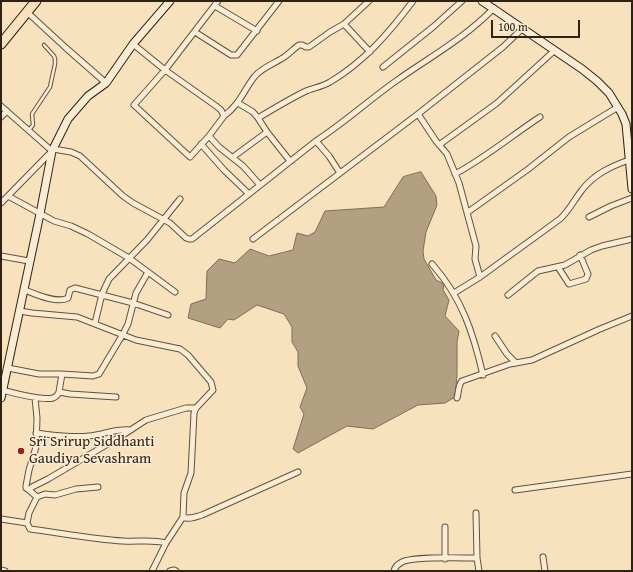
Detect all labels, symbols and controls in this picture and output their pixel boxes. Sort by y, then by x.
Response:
scale bar [493,12,582,38]
text: 100 m [498,18,528,35]
place label: Sri Srirup Siddhanti Gaudiya Sevashram [29,433,154,468]
marker: Sri Srirup Siddhanti Gaudiya Sevashram [16,446,26,456]

